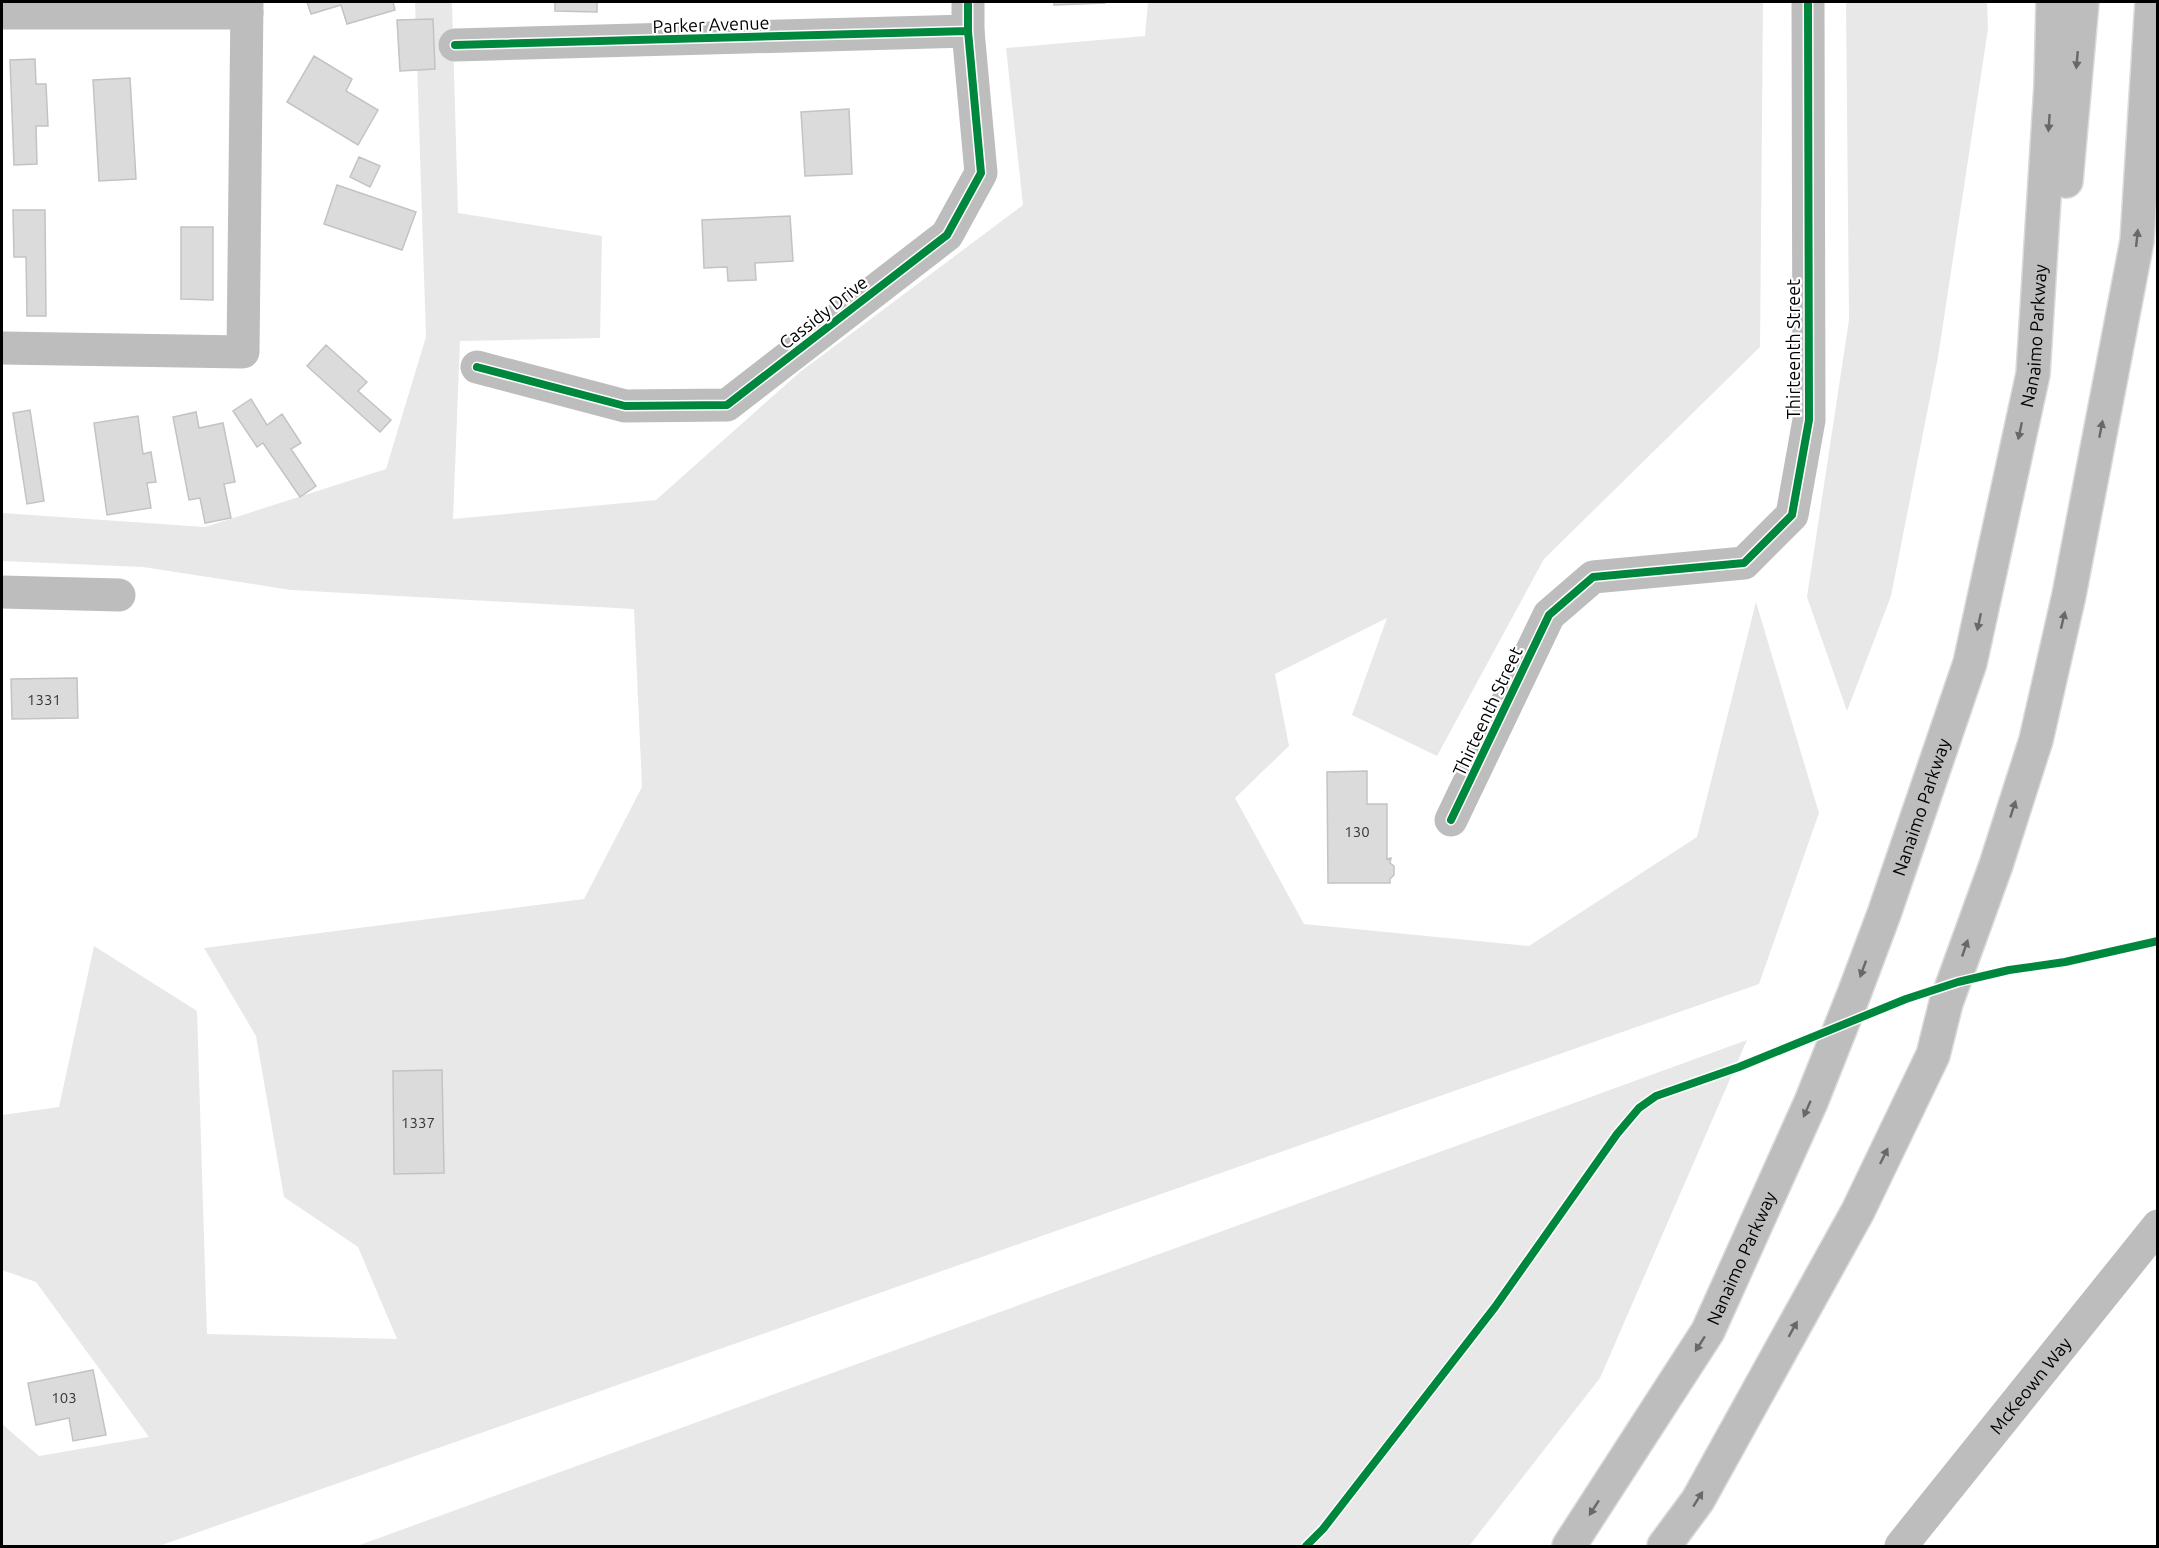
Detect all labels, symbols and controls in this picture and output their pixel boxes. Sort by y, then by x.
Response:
street label: Parker Avenue [652,12,770,36]
one-way arrow [2073,50,2082,69]
one-way arrow [2044,113,2054,132]
one-way arrow [2132,228,2142,247]
street label: Nanaimo Parkway [2016,263,2050,409]
street label: Cassidy Drive [775,271,871,353]
street label: Thirteenth Street [1783,279,1803,419]
one-way arrow [2097,419,2106,438]
one-way arrow [2015,422,2025,441]
one-way arrow [2059,611,2069,630]
one-way arrow [1973,613,1983,631]
street label: Thirteenth Street [1448,643,1526,779]
house number: 1331 [27,691,61,708]
street label: Nanaimo Parkway [1888,735,1954,878]
one-way arrow [2009,800,2019,818]
house number: 130 [1344,823,1370,840]
one-way arrow [1960,939,1970,957]
one-way arrow [1858,960,1868,978]
one-way arrow [1803,1101,1812,1118]
house number: 1337 [401,1114,435,1131]
one-way arrow [1880,1148,1889,1165]
street label: Nanaimo Parkway [1702,1188,1780,1328]
one-way arrow [1788,1320,1798,1337]
street label: McKeown Way [1985,1333,2075,1438]
one-way arrow [1695,1336,1706,1352]
house number: 103 [51,1389,77,1406]
one-way arrow [1692,1491,1703,1507]
one-way arrow [1589,1499,1600,1516]

